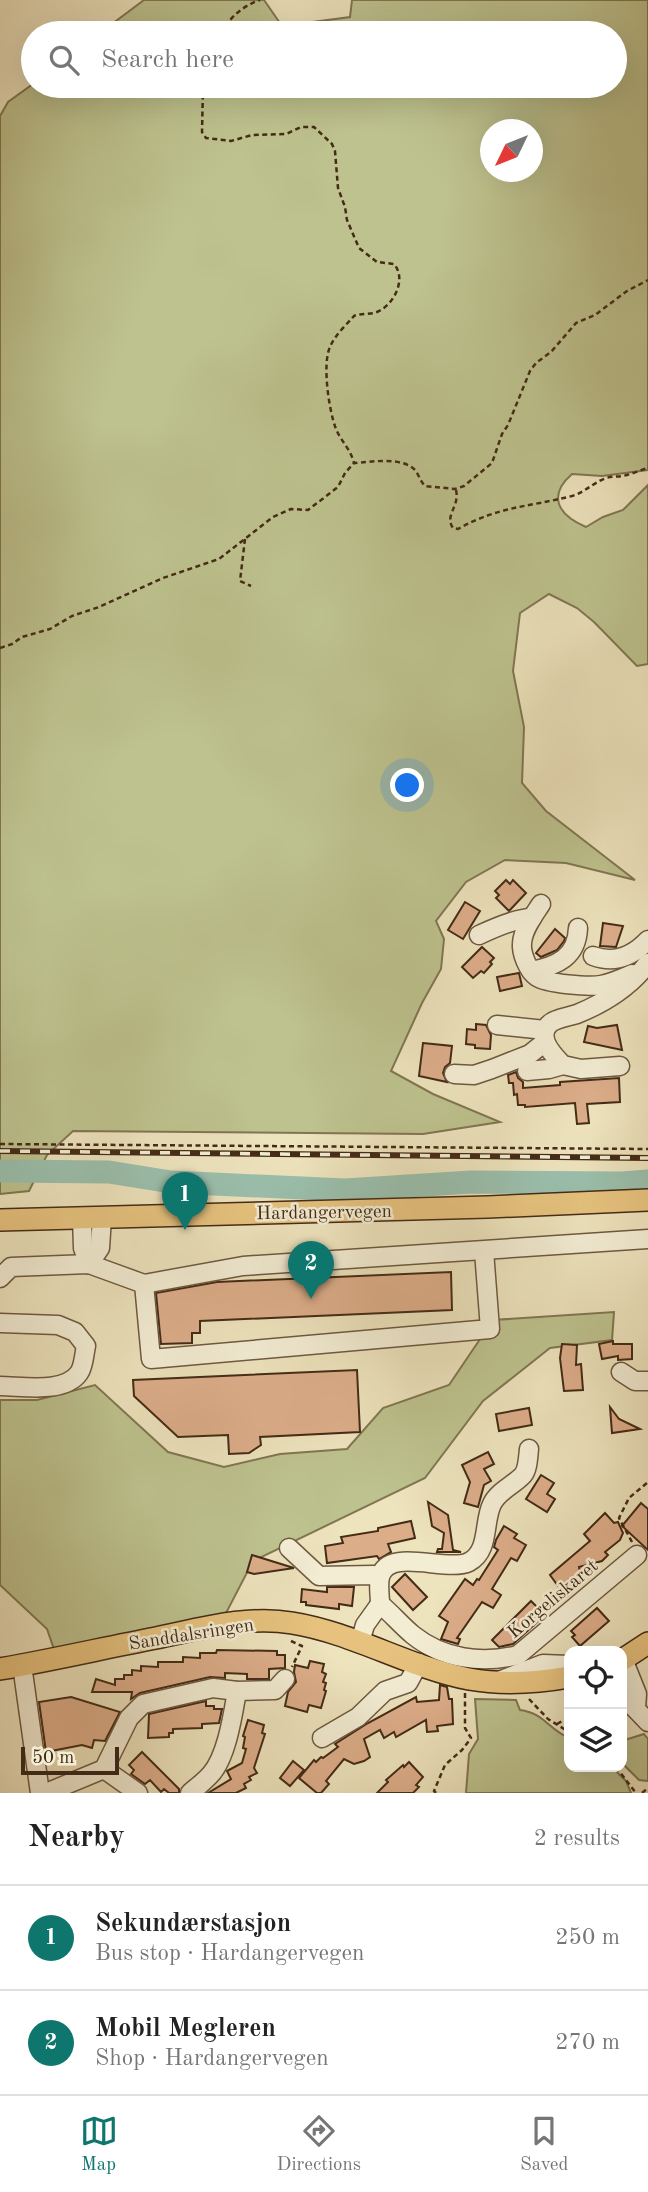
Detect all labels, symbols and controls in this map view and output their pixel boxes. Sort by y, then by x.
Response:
search box [21,21,627,98]
icon: search [45,41,83,79]
text: Search here [101,47,234,73]
north arrow [480,119,543,182]
your location [390,768,424,802]
pin: 1 [162,1172,208,1230]
street label: Hardangervegen [256,1203,392,1224]
pin: 2 [288,1241,334,1299]
street label: Korgeliskaret [505,1557,602,1643]
street label: Sanddalsringen [127,1616,255,1655]
map controls [564,1646,627,1772]
button: locate [564,1646,627,1709]
button: layers [564,1709,627,1772]
scale bar [21,1744,119,1776]
text: 50 m [32,1749,74,1768]
text: Nearby [28,1823,125,1853]
text: 2 results [534,1827,620,1850]
text: Sekundærstasjon [95,1911,291,1937]
text: 1 [44,1926,58,1949]
text: 250 m [555,1926,620,1949]
text: Bus stop · Hardangervegen [95,1942,364,1965]
text: Mobil Megleren [95,2016,276,2042]
text: 2 [44,2031,58,2054]
text: 270 m [555,2031,620,2054]
text: Shop · Hardangervegen [95,2047,329,2070]
tab: Map [80,2112,118,2177]
tab: Directions [277,2112,361,2177]
tab: Saved [520,2112,568,2177]

